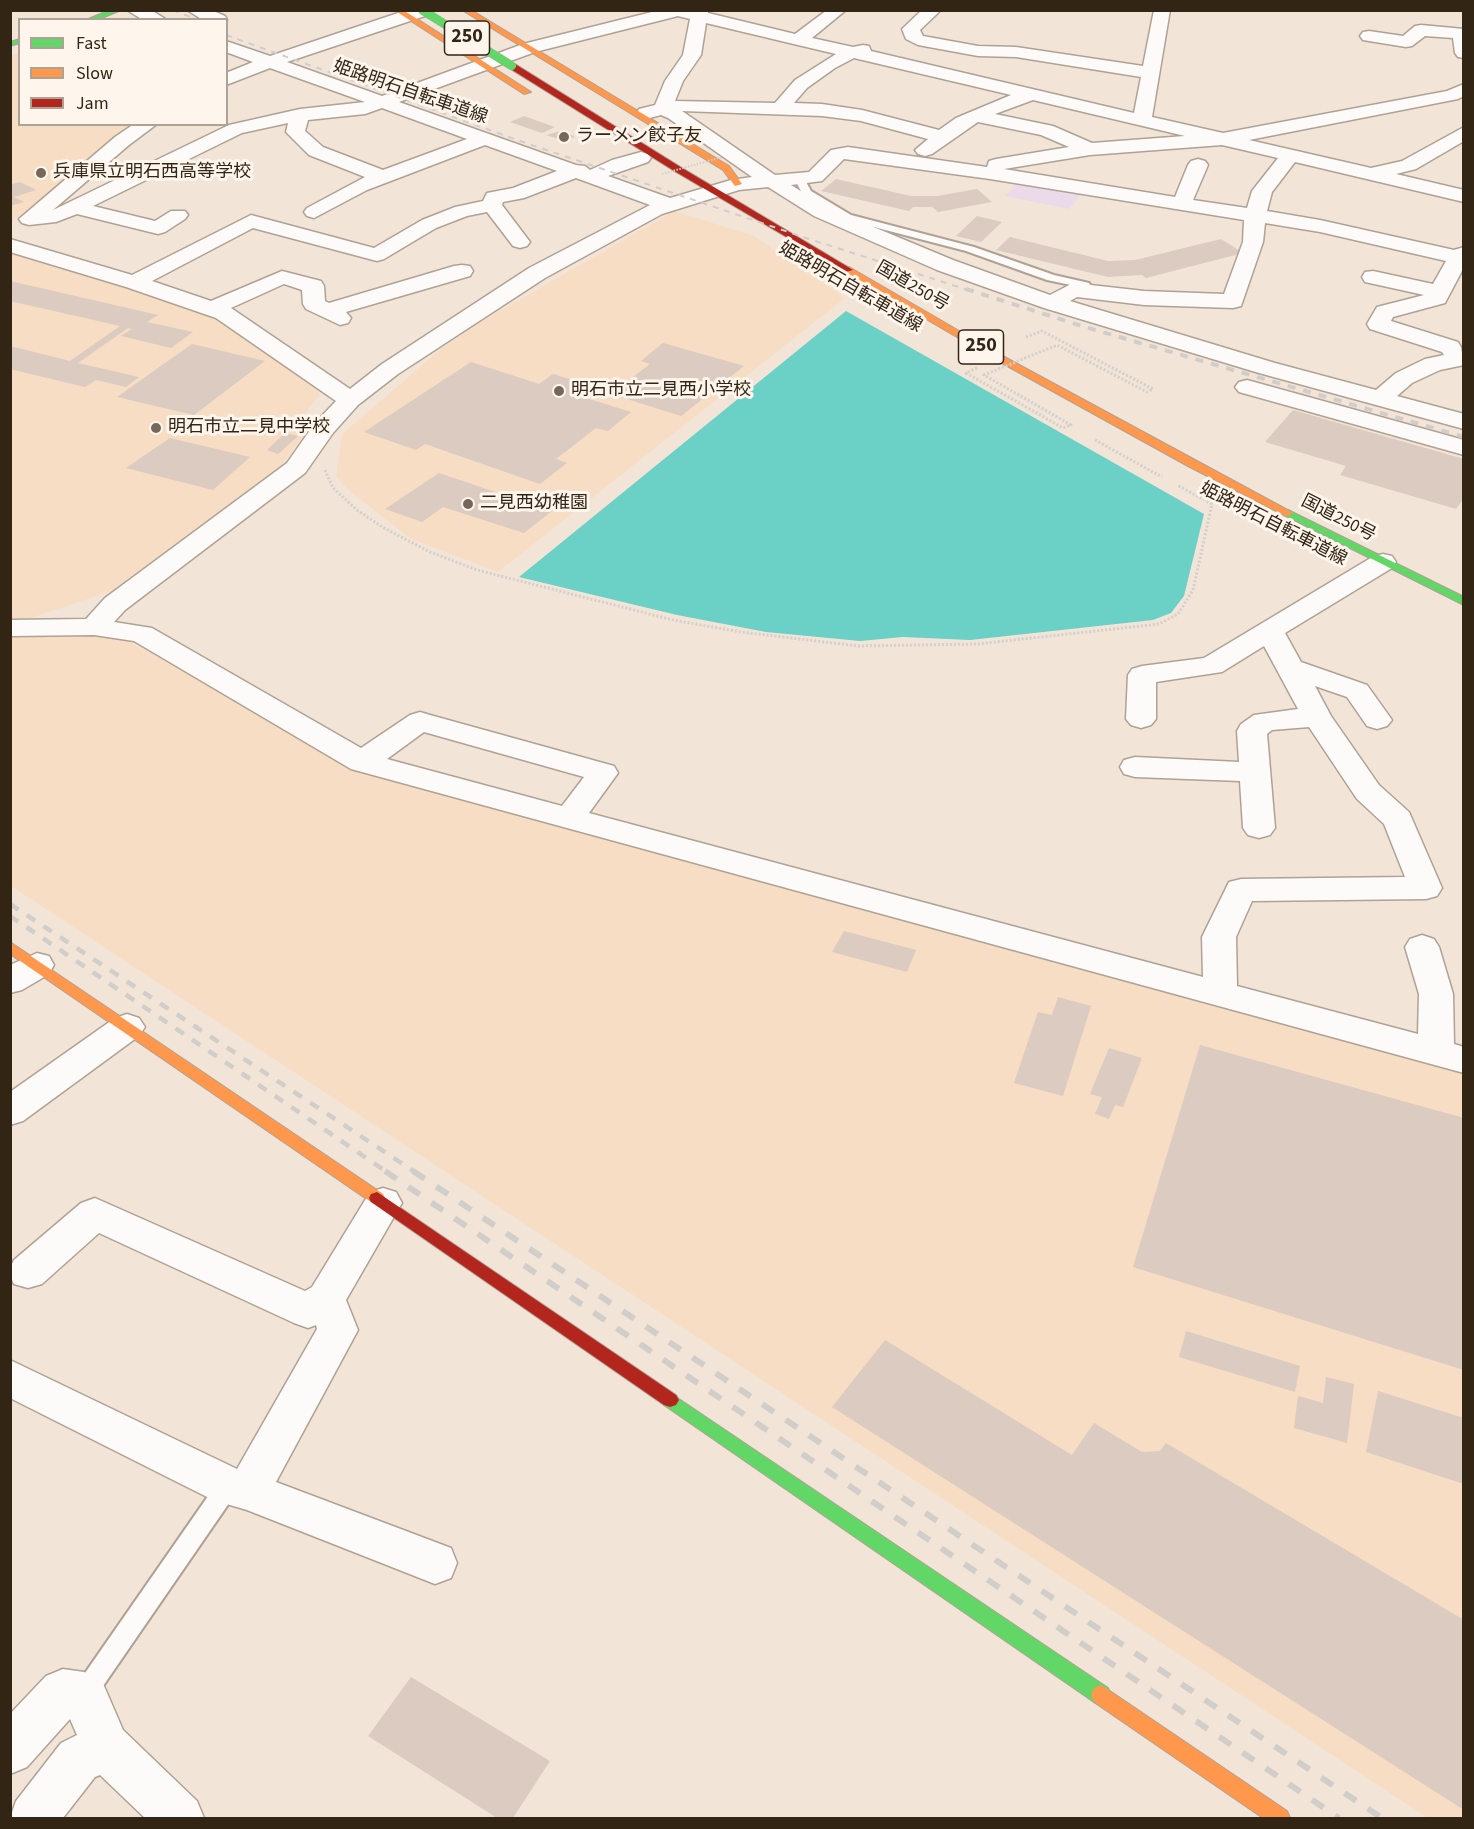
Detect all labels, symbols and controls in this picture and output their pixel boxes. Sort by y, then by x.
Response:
legend [18,18,228,126]
road number: 250 [444,21,490,55]
text: Fast [76,31,107,56]
street label: 姫路明石自転車道線 [330,56,490,130]
text: Slow [76,61,113,86]
text: Jam [76,91,109,116]
place label: ラーメン餃子友 [576,126,702,148]
marker: ラーメン餃子友 [557,130,571,144]
place label: 兵庫県立明石西高等学校 [53,162,251,184]
marker: 兵庫県立明石西高等学校 [34,166,48,180]
street label: 姫路明石自転車道線 [774,238,926,338]
street label: 国道250号 [872,257,952,317]
road number: 250 [958,330,1004,364]
place label: 明石市立二見西小学校 [571,380,751,402]
marker: 明石市立二見西小学校 [552,384,566,398]
place label: 明石市立二見中学校 [168,417,330,439]
marker: 明石市立二見中学校 [149,421,163,435]
street label: 姫路明石自転車道線 [1196,479,1350,571]
street label: 国道250号 [1297,491,1379,547]
place label: 二見西幼稚園 [480,493,588,515]
marker: 二見西幼稚園 [461,497,475,511]

